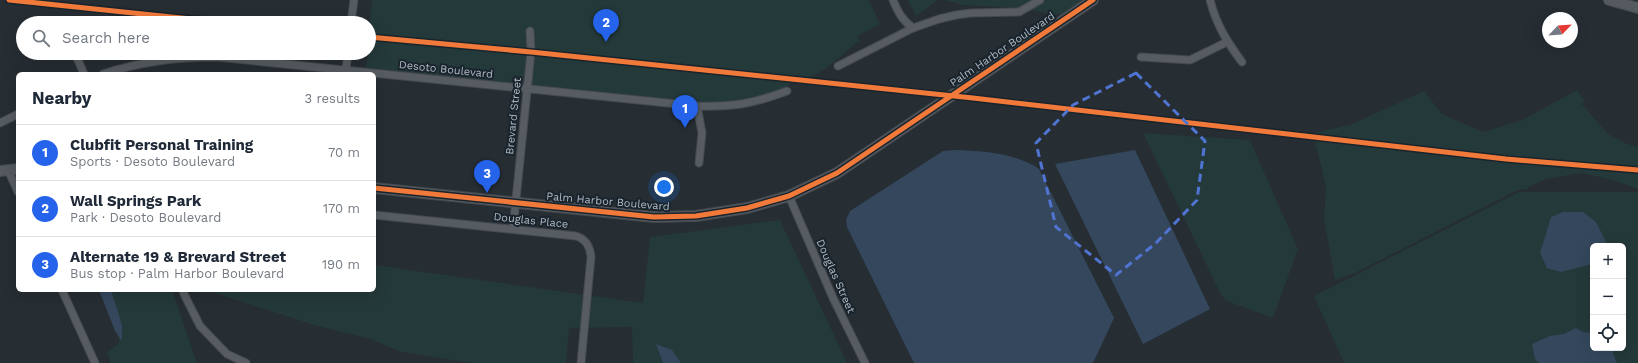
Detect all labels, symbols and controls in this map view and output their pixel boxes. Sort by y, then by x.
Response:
pin: 2 [593,9,619,42]
street label: Palm Harbor Boulevard [947,9,1057,89]
north arrow [1542,12,1578,48]
search box [16,16,376,60]
icon: search [30,27,52,49]
text: Search here [62,29,150,47]
street label: Desoto Boulevard [398,58,494,81]
street label: Brevard Street [503,76,524,155]
text: Nearby [32,88,91,108]
text: 3 results [305,91,360,106]
pin: 1 [672,95,698,128]
text: Clubfit Personal Training [70,136,253,154]
text: 1 [42,145,48,160]
text: 70 m [328,145,360,160]
text: Sports · Desoto Boulevard [70,154,235,169]
pin: 3 [474,160,500,193]
your location [654,177,674,197]
street label: Palm Harbor Boulevard [546,190,670,213]
text: Wall Springs Park [70,192,201,210]
text: 2 [41,201,49,216]
text: 170 m [323,201,360,216]
text: Park · Desoto Boulevard [70,210,221,225]
street label: Douglas Place [493,210,569,231]
street label: Douglas Street [813,237,858,315]
map controls [1590,243,1626,351]
button: + [1590,243,1626,279]
text: Alternate 19 & Brevard Street [70,248,286,266]
text: 3 [41,257,49,272]
text: 190 m [322,257,360,272]
text: Bus stop · Palm Harbor Boulevard [70,266,284,281]
button: − [1590,279,1626,315]
button: locate [1590,315,1626,351]

